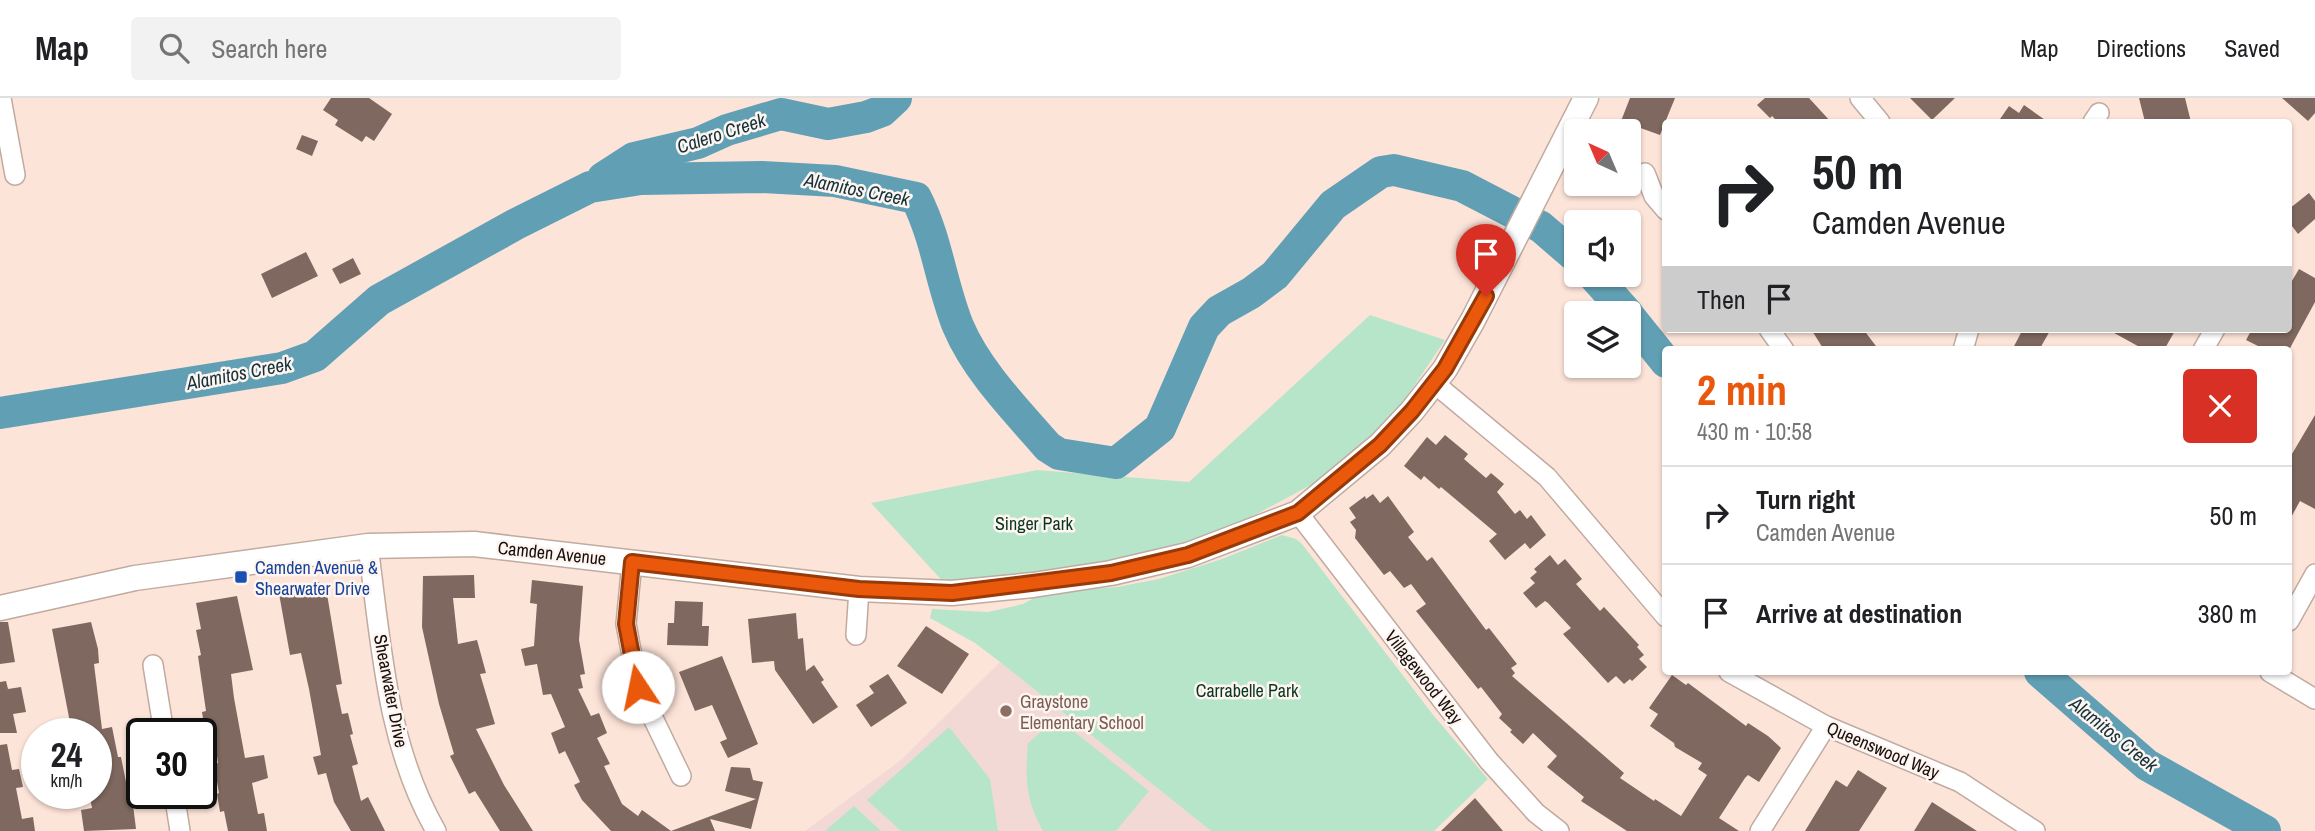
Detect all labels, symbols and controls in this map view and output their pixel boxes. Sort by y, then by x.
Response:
search box [131,17,621,80]
text: Map [35,26,89,70]
icon: search [155,29,193,67]
text: Search here [211,31,327,66]
text: Map [2020,32,2058,64]
text: Directions [2096,32,2186,64]
text: Saved [2224,32,2280,64]
water label: Calero Creek [673,106,770,160]
north arrow [1564,119,1642,196]
map controls [1564,119,1641,378]
text: 50 m [1812,138,1904,204]
icon: right [1697,147,1788,238]
water label: Alamitos Creek [801,166,913,212]
text: Camden Avenue [1812,201,2006,244]
button: sound [1564,210,1641,287]
pin [1456,224,1516,296]
icon: arrive [1467,235,1505,273]
icon: arrive [1760,280,1798,318]
text: Then [1697,282,1746,317]
button: layers [1564,301,1641,378]
water label: Alamitos Creek [183,350,295,396]
text: 2 min [1697,362,1787,418]
button: close [2183,369,2257,443]
text: 430 m · 10:58 [1697,416,1812,447]
text: Turn right [1756,482,1855,517]
icon: right [1697,496,1735,534]
text: 50 m [2210,498,2257,533]
park label: Singer Park [995,511,1074,536]
text: Camden Avenue [1756,517,1895,548]
street label: Camden Avenue [497,535,607,571]
place label: Camden Avenue & Shearwater Drive [255,555,378,601]
marker: Camden Avenue & Shearwater Drive [233,569,249,585]
icon: arrive [1697,594,1735,632]
text: Arrive at destination [1756,596,1962,631]
text: 380 m [2198,596,2257,631]
street label: Villagewood Way [1379,625,1469,730]
street label: Shearwater Drive [368,632,414,750]
position arrow [601,650,675,724]
park label: Carrabelle Park [1196,678,1299,703]
place label: Graystone Elementary School [1020,689,1144,735]
water label: Alamitos Creek [2064,690,2165,778]
marker: Graystone Elementary School [998,703,1014,719]
street label: Queenswood Way [1823,715,1944,785]
speed limit sign: 30 [126,718,217,809]
text: 24 [51,731,82,778]
text: km/h [51,768,83,793]

